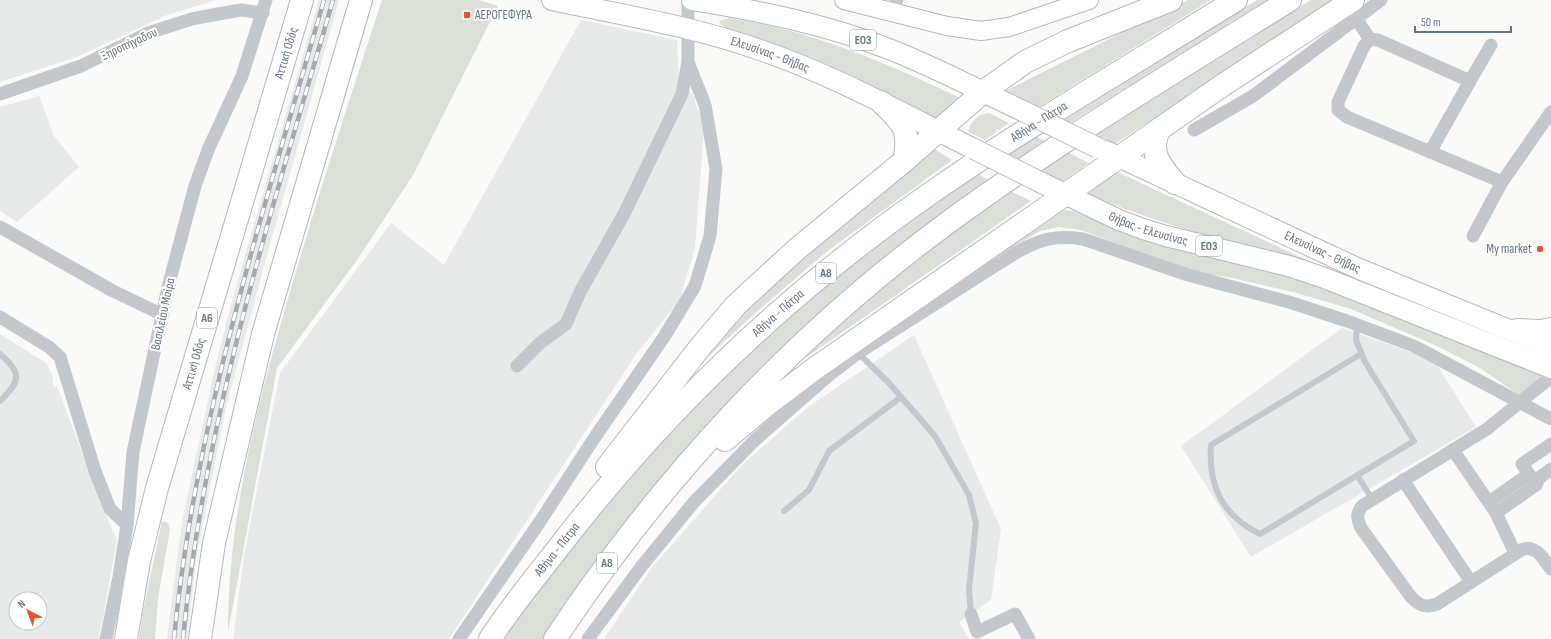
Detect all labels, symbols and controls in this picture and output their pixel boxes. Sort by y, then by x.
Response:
place label: ΑΕΡΟΓΕΦΥΡΑ [474,7,532,23]
scale bar [1415,8,1511,34]
marker: ΑΕΡΟΓΕΦΥΡΑ [462,10,472,20]
text: 50 m [1421,15,1441,30]
street label: Ξηροπήγαδου [98,24,160,64]
street label: Αττική Οδός [271,25,301,82]
road number: ΕΟ3 [850,30,876,50]
street label: Ελευσίνας - Θήβας [729,33,812,76]
street label: Αθήνα - Πάτρα [1007,98,1071,146]
street label: Θήβας - Ελευσίνας [1106,208,1189,249]
street label: Ελευσίνας - Θήβας [1282,227,1363,277]
road number: ΕΟ3 [1196,236,1222,256]
place label: My market [1486,241,1532,257]
marker: My market [1535,244,1545,254]
road number: Α8 [816,263,836,283]
street label: Βασιλείου Μοίρα [148,276,179,352]
street label: Αθήνα - Πάτρα [748,286,808,341]
road number: Α6 [197,308,217,328]
street label: Αττική Οδός [178,336,209,392]
street label: Αθήνα - Πάτρα [530,519,583,580]
road number: Α8 [597,553,617,573]
north arrow [8,591,48,631]
text: N [15,597,28,611]

